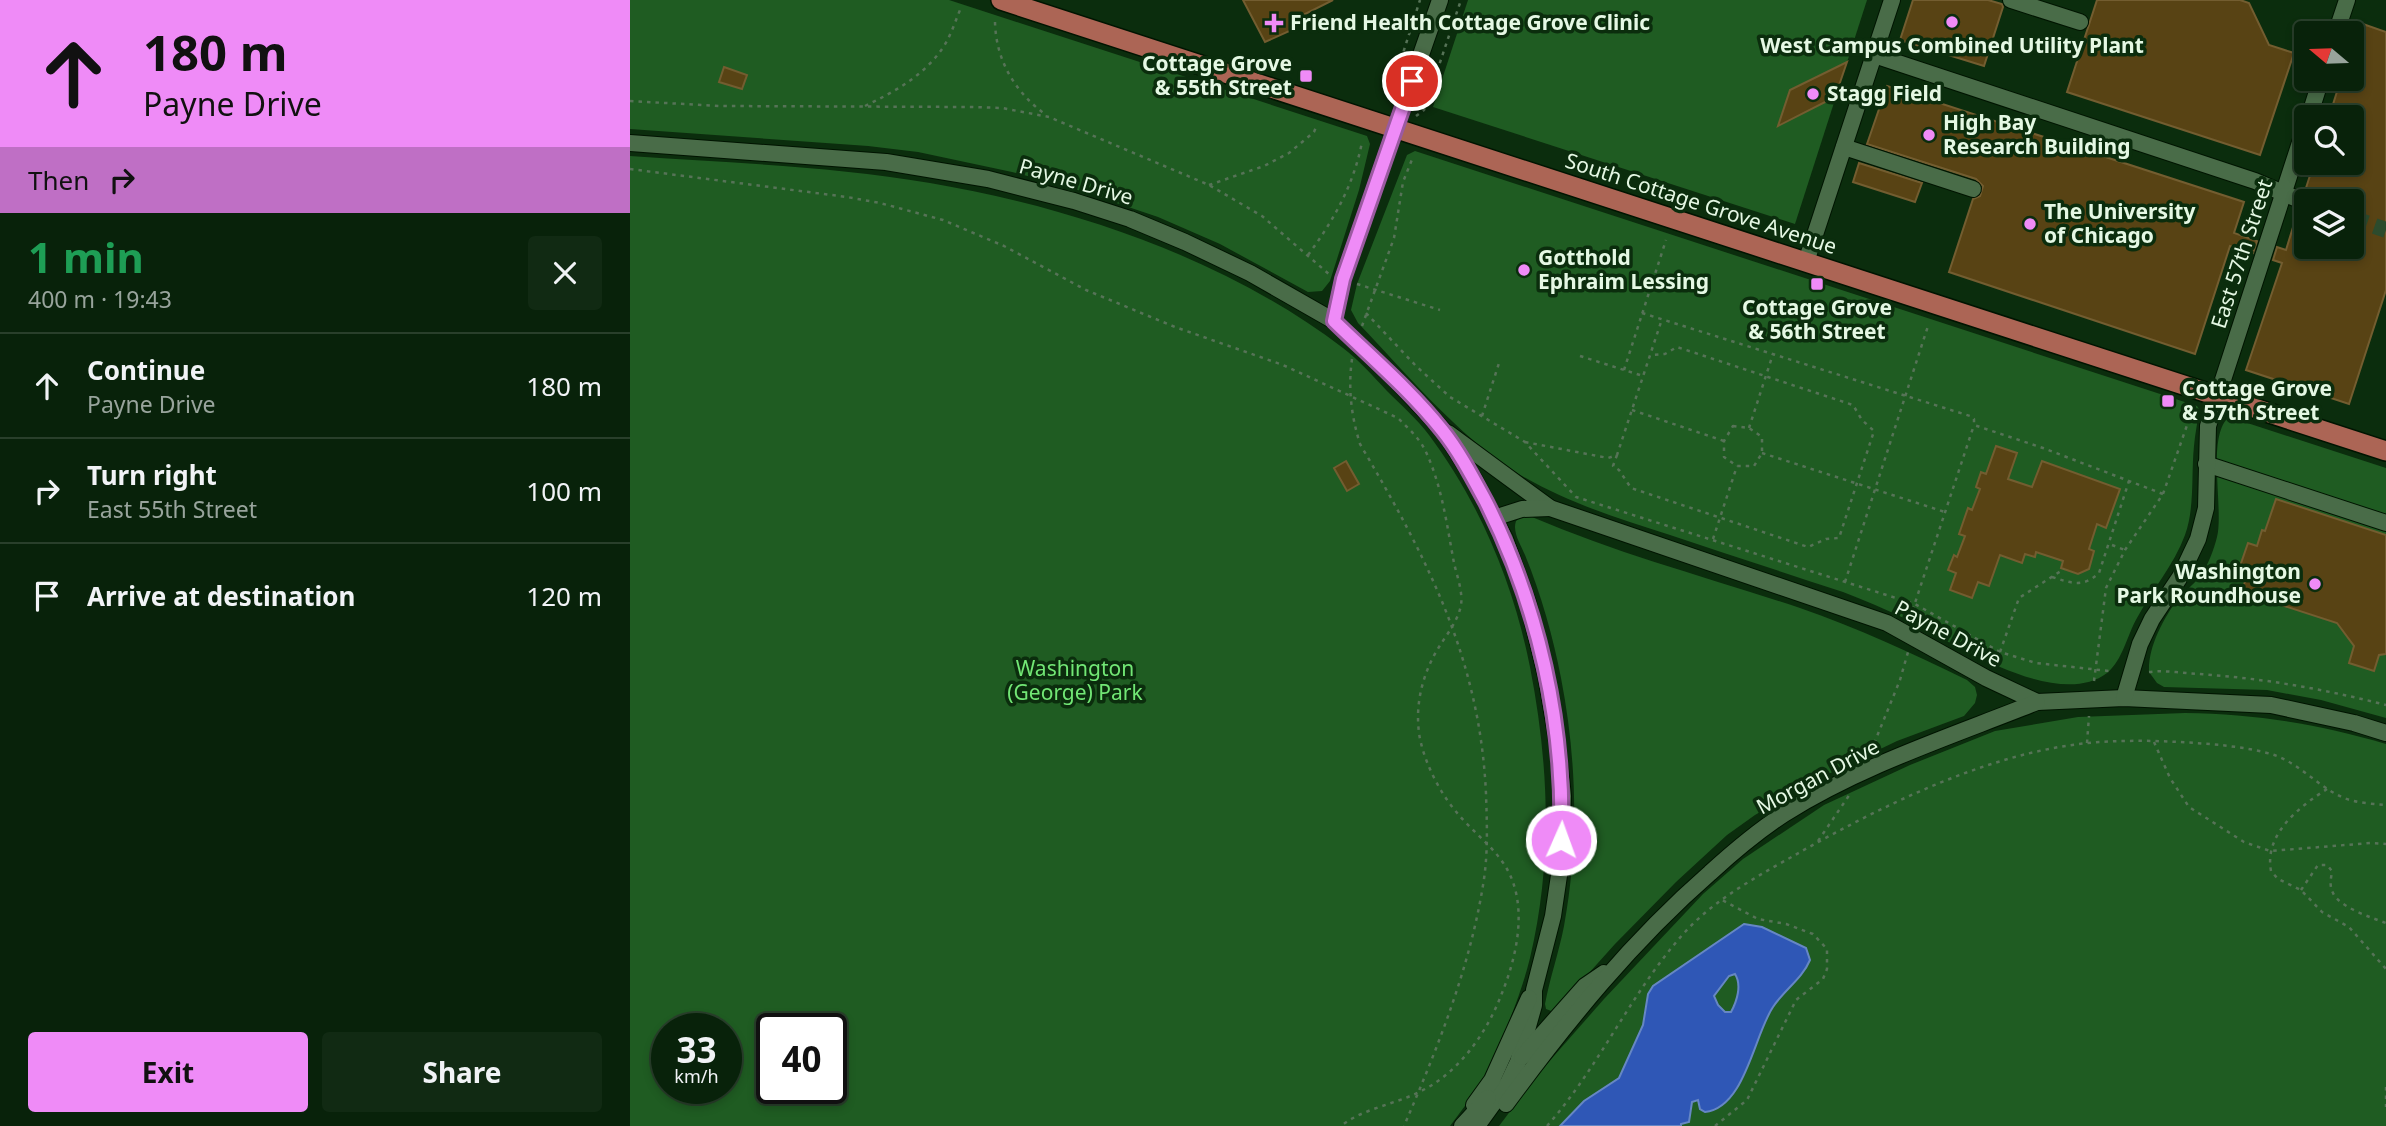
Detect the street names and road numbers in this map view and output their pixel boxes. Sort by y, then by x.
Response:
street label: South Cottage Grove Avenue [1562,146,1841,260]
street label: Payne Drive [1016,151,1137,211]
street label: East 57th Street [2204,175,2278,332]
street label: Payne Drive [1890,593,2007,673]
street label: Morgan Drive [1751,732,1884,820]

